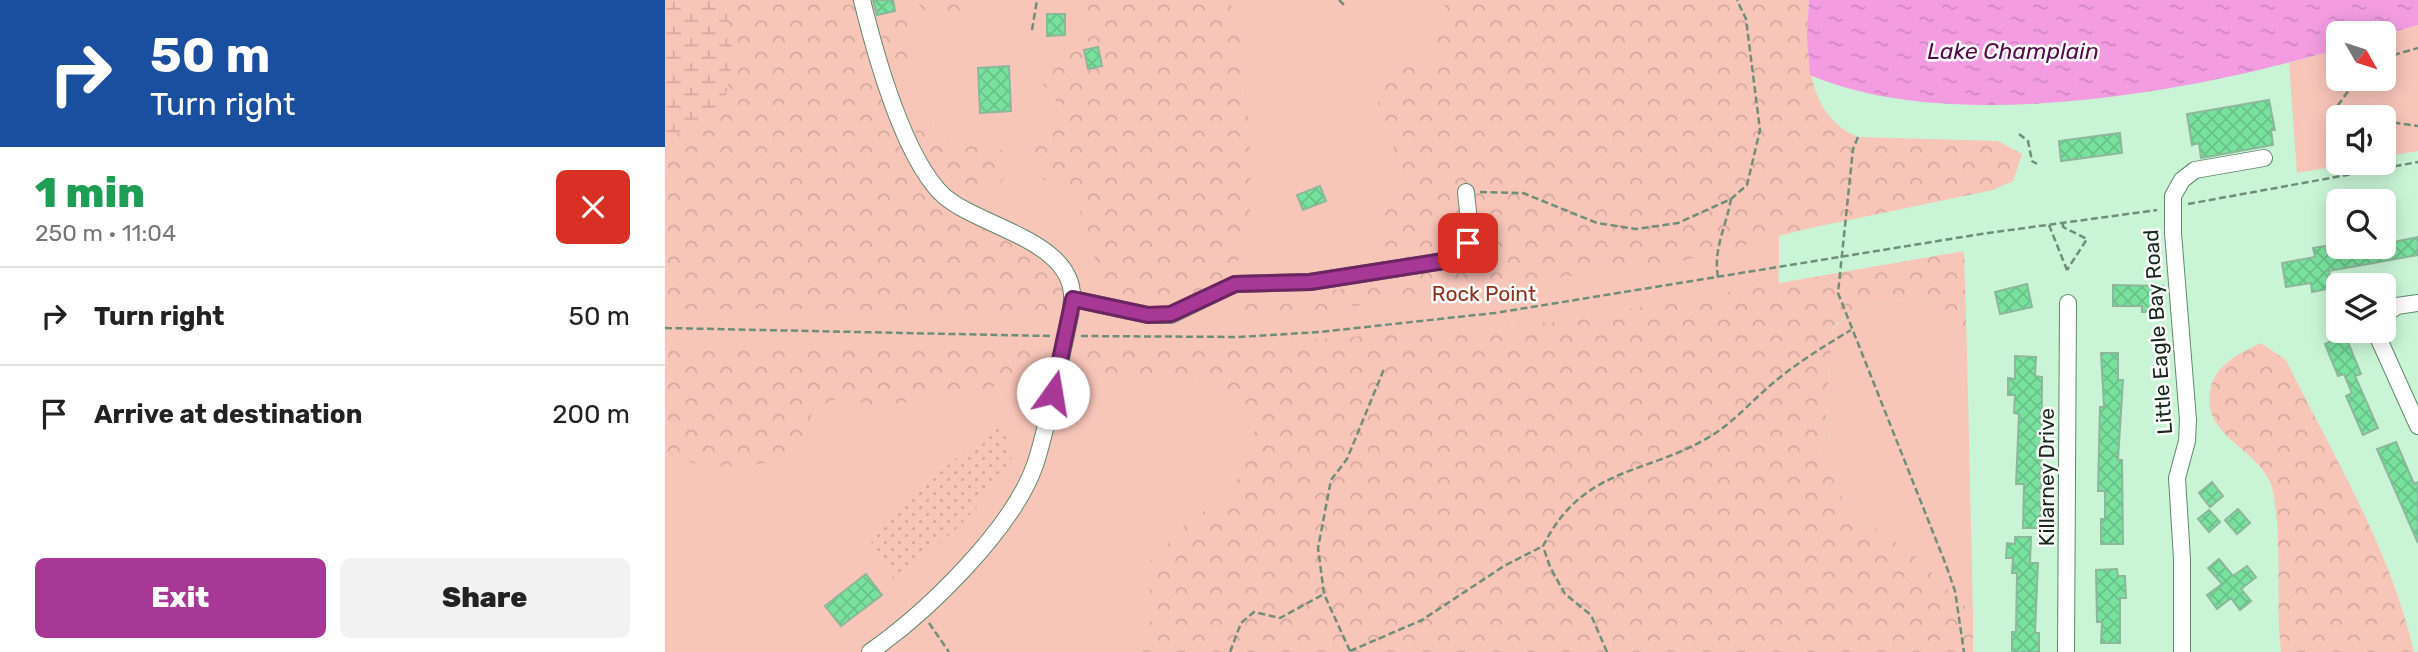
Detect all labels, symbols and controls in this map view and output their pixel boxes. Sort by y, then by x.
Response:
north arrow [2326,21,2396,91]
map controls [2326,21,2396,343]
text: 50 m [150,26,270,84]
icon: right [35,28,126,119]
water label: Lake Champlain [1927,37,2099,65]
text: Turn right [150,85,295,123]
button: sound [2326,105,2396,175]
text: 1 min [35,168,145,218]
button: close [556,170,630,244]
button: search [2326,189,2396,259]
pin [1438,213,1498,273]
text: 250 m · 11:04 [35,219,176,247]
icon: arrive [1449,224,1487,262]
street label: Little Eagle Bay Road [2138,229,2177,435]
button: layers [2326,273,2396,343]
park label: Rock Point [1432,281,1536,306]
icon: right [35,297,73,335]
text: Turn right [94,301,224,332]
text: 50 m [569,301,630,332]
position arrow [1016,356,1090,430]
icon: arrive [35,395,73,433]
text: Arrive at destination [94,399,362,430]
text: 200 m [552,399,630,430]
street label: Killarney Drive [2034,408,2059,546]
button: Exit [35,558,326,638]
button: Share [340,558,630,638]

